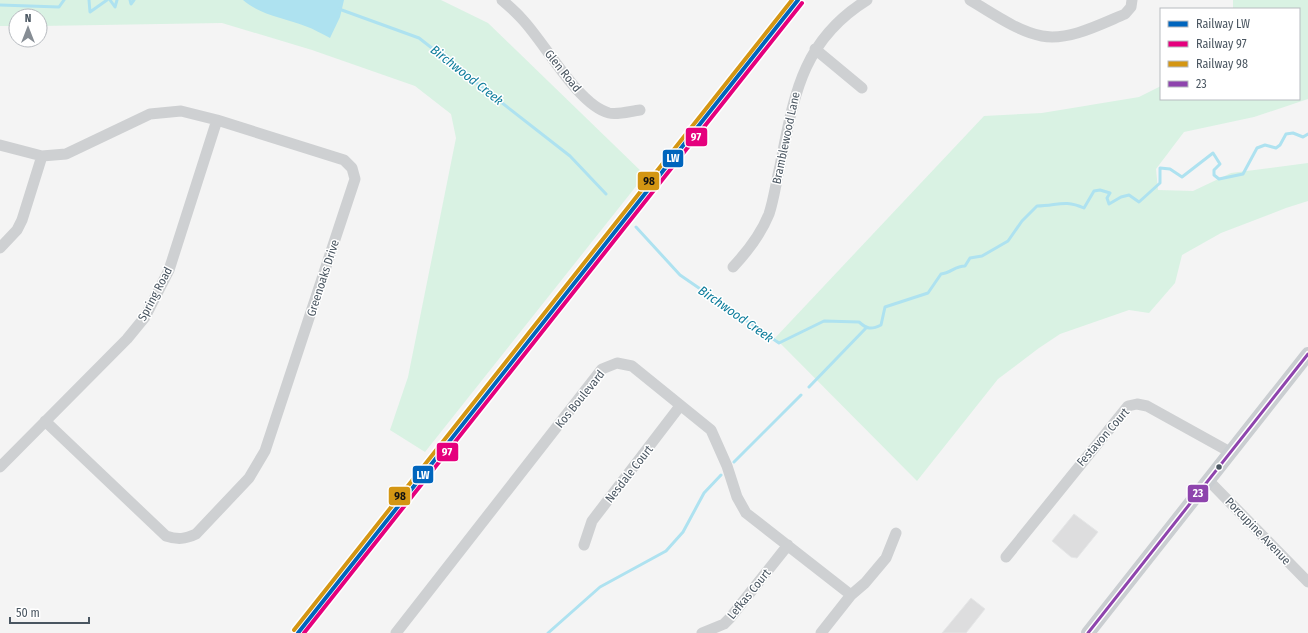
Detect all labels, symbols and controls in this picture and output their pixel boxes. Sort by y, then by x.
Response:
north arrow [8,8,48,48]
legend [1160,8,1300,100]
text: N [25,12,31,25]
text: Railway LW [1196,17,1250,31]
text: Railway 97 [1196,37,1247,51]
water label: Birchwood Creek [428,42,507,108]
street label: Glen Road [542,47,584,95]
text: Railway 98 [1196,57,1248,71]
text: 23 [1196,77,1207,91]
street label: Bramblewood Lane [769,91,803,185]
line badge: 97 [685,127,708,147]
text: 97 [691,131,701,144]
line badge: LW [662,149,684,168]
text: LW [666,152,680,165]
line badge: 98 [637,171,660,191]
text: 98 [643,175,655,188]
street label: Greenoaks Drive [304,238,342,318]
street label: Spring Road [135,265,175,323]
water label: Birchwood Creek [696,283,777,346]
street label: Kos Boulevard [553,367,607,431]
street label: Festavon Court [1074,405,1132,469]
line badge: 97 [436,442,459,462]
street label: Nesdale Court [602,442,656,505]
text: 97 [442,446,452,459]
unlabelled marker [1214,462,1224,472]
line badge: LW [412,465,434,484]
text: LW [416,469,430,482]
line badge: 23 [1187,484,1209,503]
line badge: 98 [388,486,411,506]
text: 23 [1192,487,1203,500]
text: 98 [394,490,406,503]
street label: Porcupine Avenue [1222,495,1294,568]
street label: Lefkas Court [725,566,773,622]
scale bar [10,599,89,625]
text: 50 m [16,606,40,620]

